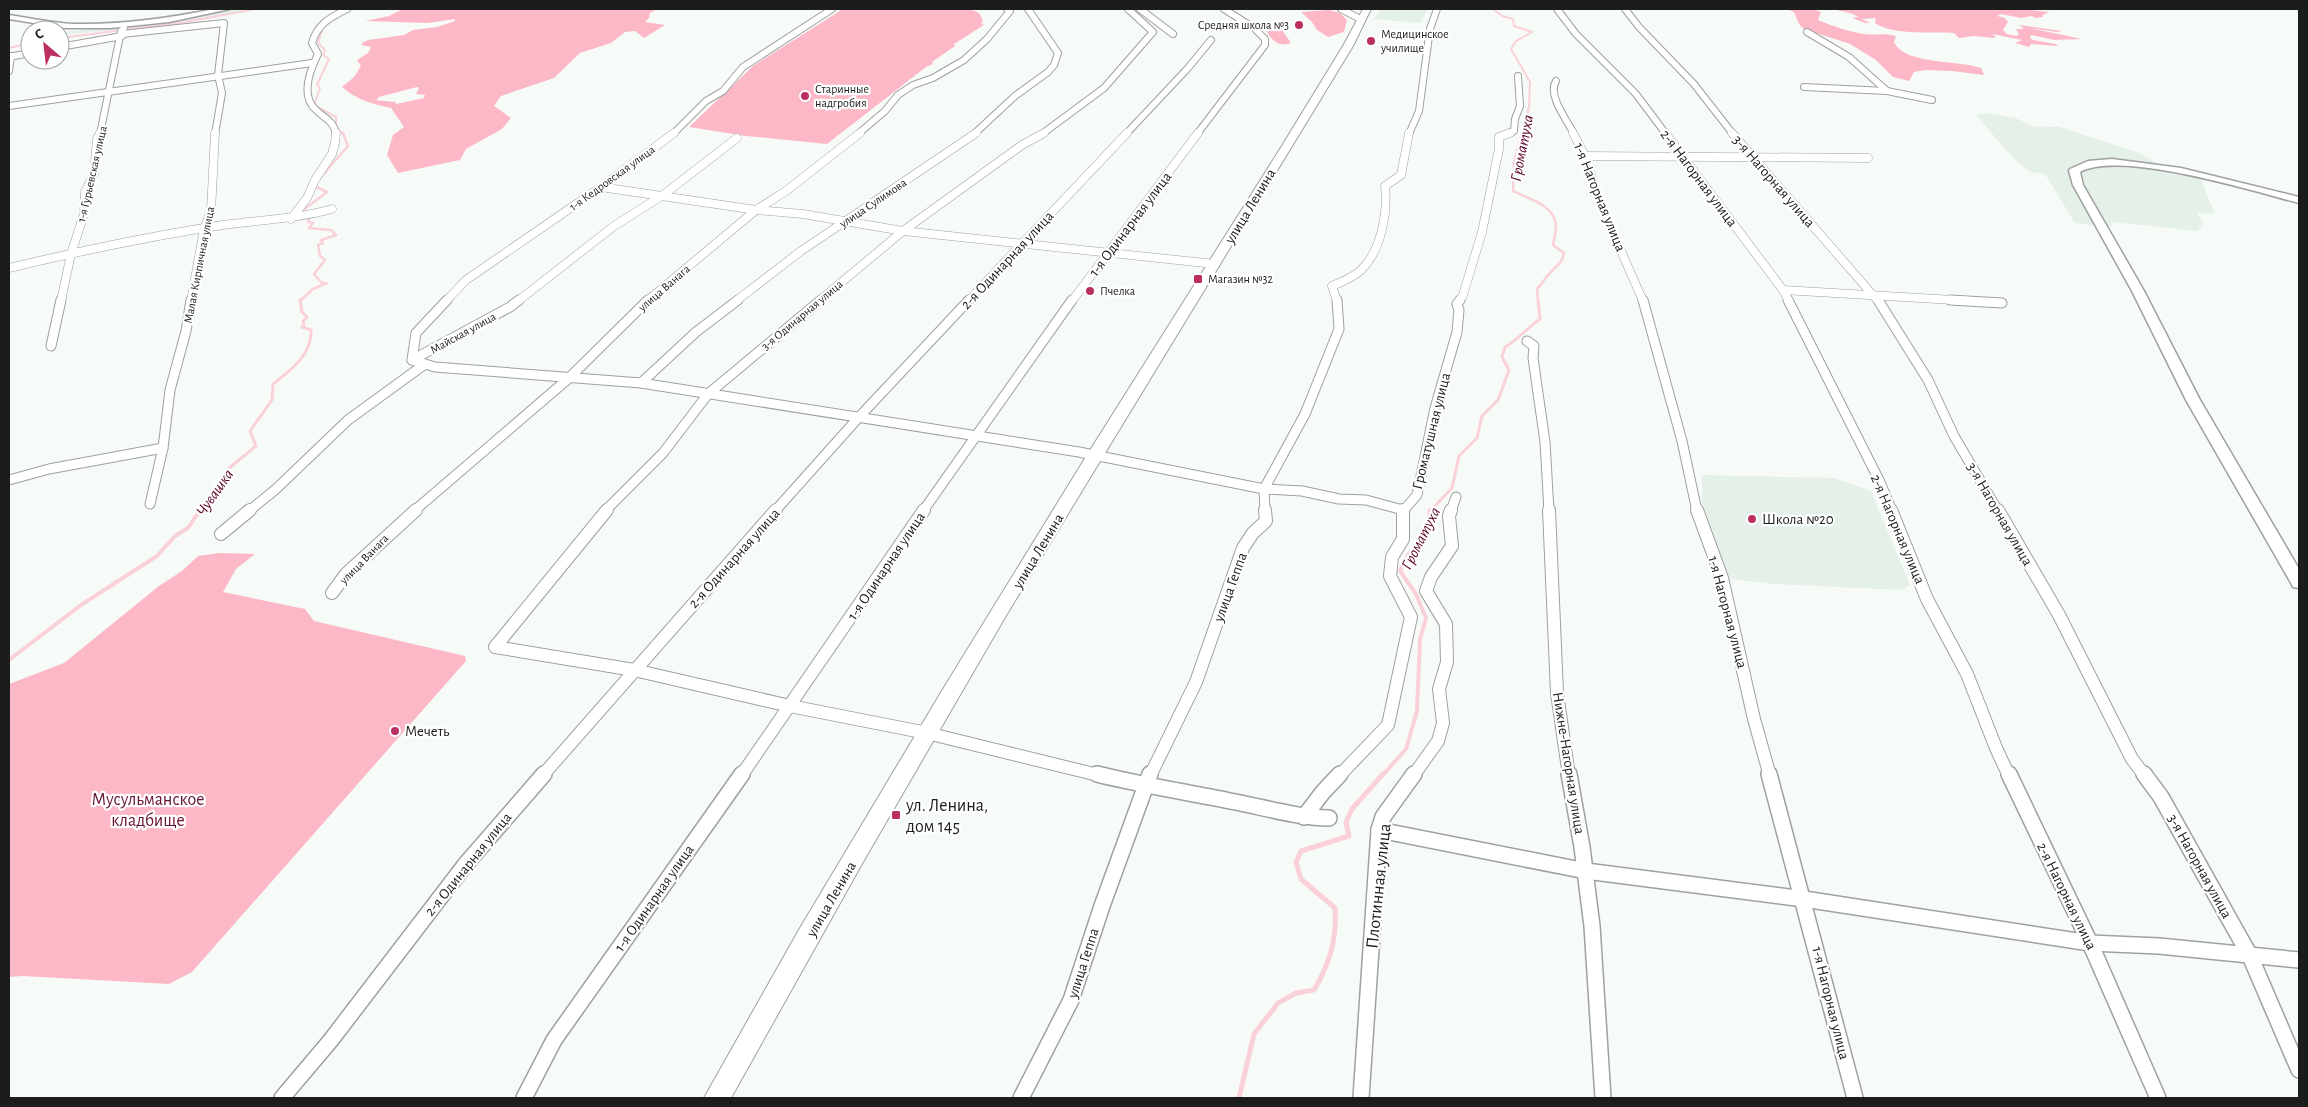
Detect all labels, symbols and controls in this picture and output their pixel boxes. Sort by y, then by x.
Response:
place label: Средняя школа №3 [1198,19,1289,31]
marker: Средняя школа №3 [1293,19,1305,31]
north arrow [20,20,70,70]
text: С [33,26,46,42]
place label: Медицинское училище [1380,28,1449,55]
marker: Медицинское училище [1365,35,1377,47]
place label: Старинные надгробия [815,83,869,109]
marker: Старинные надгробия [799,90,811,102]
water label: Громатуха [1508,113,1537,183]
street label: 1-я Гурьевская улица [75,124,110,223]
street label: 2-я Нагорная улица [1657,127,1740,230]
street label: 3-я Нагорная улица [1730,132,1818,230]
street label: 1-я Нагорная улица [1571,141,1628,254]
street label: 1-я Кедровская улица [567,143,658,214]
street label: улица Ленина [1222,166,1279,247]
street label: 1-я Одинарная улица [1086,169,1175,279]
street label: улица Сулимова [837,176,910,231]
street label: Малая Кирпичная улица [182,205,217,325]
street label: 2-я Одинарная улица [958,208,1057,312]
street label: улица Ванага [635,262,693,315]
marker: Магазин №32 [1192,273,1204,285]
place label: Магазин №32 [1208,273,1273,285]
street label: 3-я Одинарная улица [759,277,846,353]
marker: Пчелка [1084,285,1096,297]
place label: Пчелка [1100,285,1136,297]
street label: Майская улица [428,310,499,357]
street label: Громатушная улица [1410,371,1453,491]
street label: 3-я Нагорная улица [1964,460,2035,569]
water label: Чувашка [193,466,237,519]
street label: 2-я Нагорная улица [1868,472,1927,586]
water label: Громатуха [1398,505,1444,573]
street label: 2-я Одинарная улица [686,506,783,611]
street label: 1-я Одинарная улица [845,510,928,623]
street label: улица Ленина [1010,511,1067,592]
place label: Школа №20 [1762,512,1834,527]
marker: Школа №20 [1746,513,1758,525]
street label: улица Ванага [337,531,392,588]
street label: улица Геппа [1211,550,1250,625]
street label: 1-я Нагорная улица [1705,554,1750,670]
street label: Нижне-Нагорная улица [1550,691,1587,835]
place label: Мечеть [405,724,450,739]
marker: Мечеть [389,725,401,737]
park label: Мусульманское кладбище [92,791,204,830]
place label: ул. Ленина, дом 145 [905,797,988,836]
marker: ул. Ленина, дом 145 [890,809,902,821]
street label: 2-я Одинарная улица [422,810,515,919]
street label: 3-я Нагорная улица [2165,812,2234,921]
street label: Плотинная улица [1363,822,1395,950]
street label: 2-я Нагорная улица [2034,840,2099,952]
street label: 1-я Одинарная улица [612,842,697,954]
street label: улица Ленина [803,859,859,940]
street label: улица Геппа [1065,926,1102,1001]
street label: 1-я Нагорная улица [1809,945,1852,1061]

